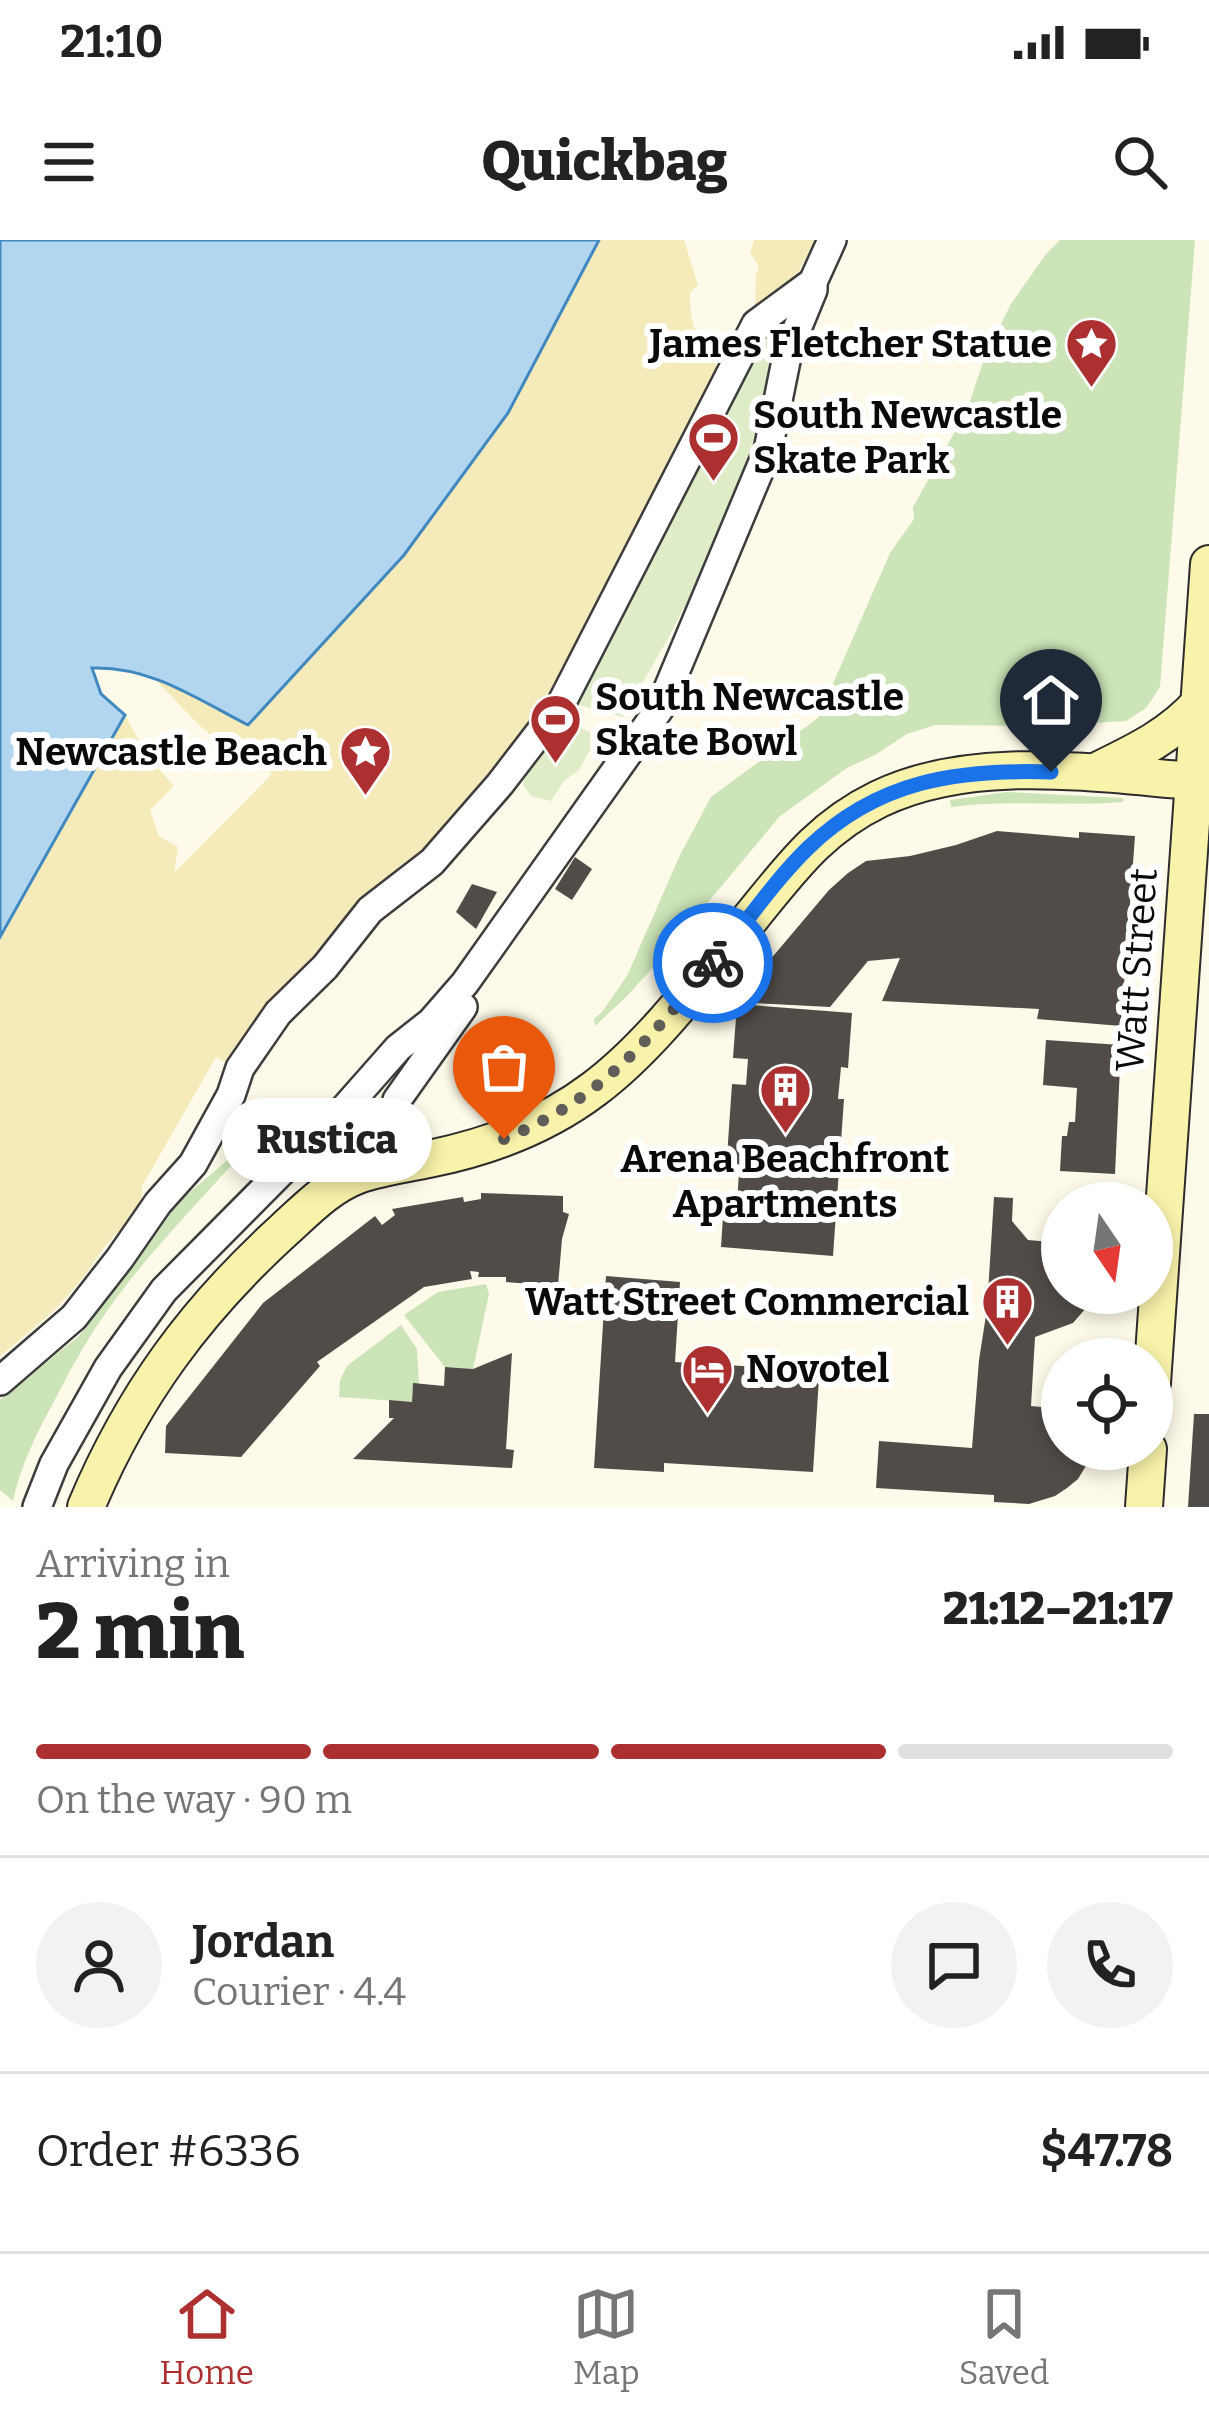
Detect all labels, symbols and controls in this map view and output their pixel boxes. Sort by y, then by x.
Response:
text: 21:10 [60,15,163,69]
icon: menu [36,129,102,195]
icon: search [1107,129,1173,195]
text: Quickbag [481,130,728,194]
place icon: James Fletcher Statue [1063,316,1119,390]
place label: James Fletcher Statue [648,321,1052,367]
place label: South Newcastle Skate Park [753,392,1062,483]
sports icon: South Newcastle Skate Park [686,409,742,483]
pin [1000,649,1102,772]
icon: home [1018,667,1084,733]
place label: South Newcastle Skate Bowl [595,674,904,765]
sports icon: South Newcastle Skate Bowl [528,691,584,765]
place icon: Newcastle Beach [338,724,394,798]
place label: Newcastle Beach [15,729,327,775]
street label: Watt Street [1107,867,1167,1073]
courier [653,903,773,1023]
icon: bike [680,930,746,996]
pin [453,1016,555,1139]
icon: bag [471,1034,537,1100]
building icon: Arena Beachfront Apartments [757,1061,813,1135]
callout: Rustica [222,1097,432,1181]
text: Rustica [257,1117,397,1163]
place label: Arena Beachfront Apartments [621,1136,950,1227]
north arrow [1041,1182,1173,1314]
map controls [1041,1182,1173,1470]
building icon: Watt Street Commercial [980,1274,1036,1348]
place label: Watt Street Commercial [525,1279,969,1325]
button: locate [1041,1338,1173,1470]
hotel icon: Novotel [679,1341,735,1415]
place label: Novotel [746,1346,889,1392]
text: Arriving in [36,1541,230,1587]
text: 21:12–21:17 [943,1582,1173,1636]
text: 2 min [36,1585,245,1679]
text: On the way · 90 m [36,1777,352,1823]
button: person [36,1902,162,2028]
button: chat [891,1902,1017,2028]
button: phone [1047,1902,1173,2028]
text: Jordan [192,1915,334,1969]
text: Courier · 4.4 [192,1969,406,2015]
text: Order #6336 [36,2124,301,2178]
text: $47.78 [1040,2124,1173,2178]
tab: Home [160,2281,254,2393]
tab: Map [573,2281,640,2393]
tab: Saved [959,2281,1049,2393]

